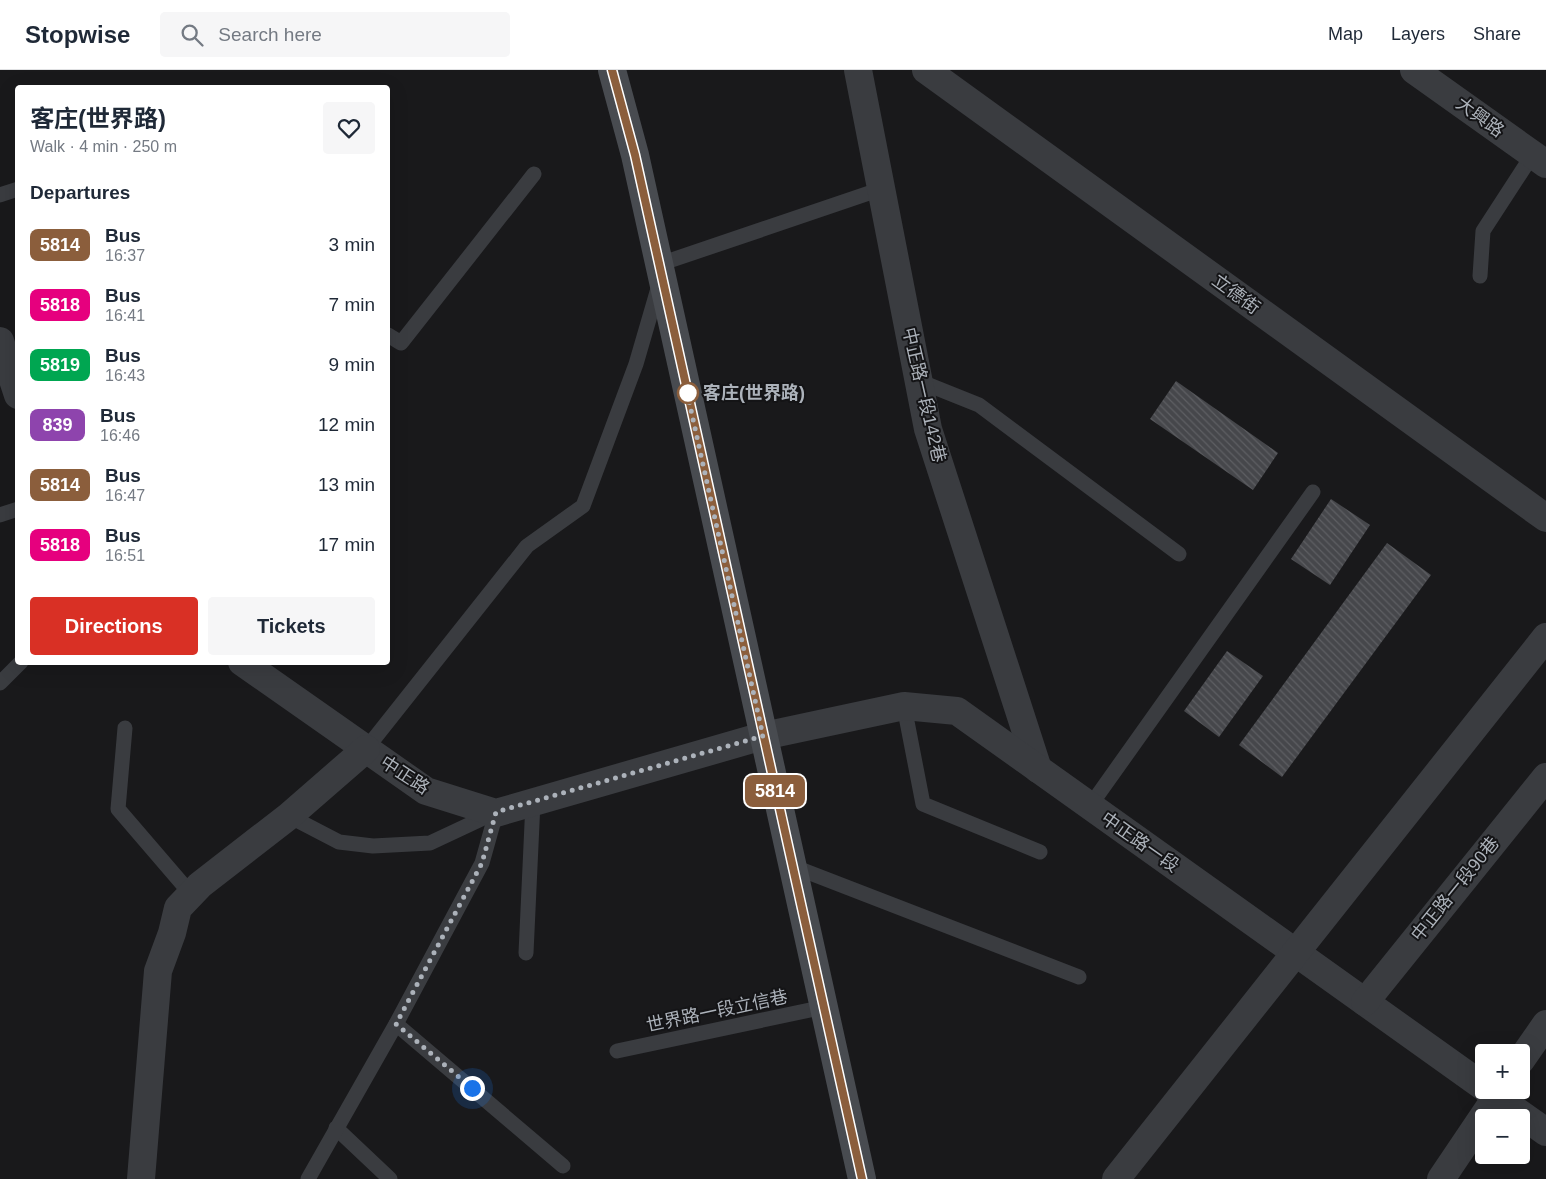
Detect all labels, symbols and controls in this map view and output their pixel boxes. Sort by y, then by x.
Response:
search box [160,12,510,57]
text: Stopwise [25,21,130,48]
icon: search [178,21,206,49]
text: Search here [218,24,322,45]
text: Map [1328,24,1363,44]
text: Layers [1391,24,1445,44]
text: Share [1473,24,1521,44]
street label: 大興路 [1452,93,1508,141]
button: heart [323,102,375,154]
text: 客庄(世界路) [30,105,166,132]
text: Walk · 4 min · 250 m [30,138,177,155]
text: Departures [30,182,130,203]
text: Bus [105,225,141,246]
text: 3 min [329,234,375,255]
text: 5814 [40,235,80,255]
text: 16:37 [105,247,145,264]
street label: 立德街 [1208,270,1264,318]
text: Bus [105,285,141,306]
text: 7 min [329,294,375,315]
text: 5818 [40,295,80,315]
text: 16:41 [105,307,145,324]
street label: 中正路一段142巷 [899,325,949,465]
text: Bus [105,345,141,366]
text: 9 min [329,354,375,375]
text: 5819 [40,355,80,375]
text: 16:43 [105,367,145,384]
marker: 客庄(世界路) [677,382,699,404]
place label: 客庄(世界路) [703,383,805,403]
text: Bus [100,405,136,426]
text: 12 min [318,414,375,435]
text: 839 [42,415,73,435]
text: 16:46 [100,427,140,444]
text: Bus [105,465,141,486]
text: 13 min [318,474,375,495]
text: 5814 [40,475,80,495]
text: 16:47 [105,487,145,504]
text: Bus [105,525,141,546]
text: 17 min [318,534,375,555]
text: 5818 [40,535,80,555]
text: 16:51 [105,547,145,564]
button: Directions [30,597,198,655]
button: Tickets [208,597,375,655]
street label: 中正路 [377,752,433,798]
line badge: 5814 [740,775,810,807]
text: 5814 [755,781,795,801]
street label: 中正路一段 [1097,808,1183,876]
street label: 中正路一段90巷 [1407,833,1503,945]
street label: 世界路一段立信巷 [644,986,790,1036]
map controls [1475,1044,1530,1164]
button: + [1475,1044,1530,1099]
your location [460,1076,485,1101]
button: − [1475,1109,1530,1164]

